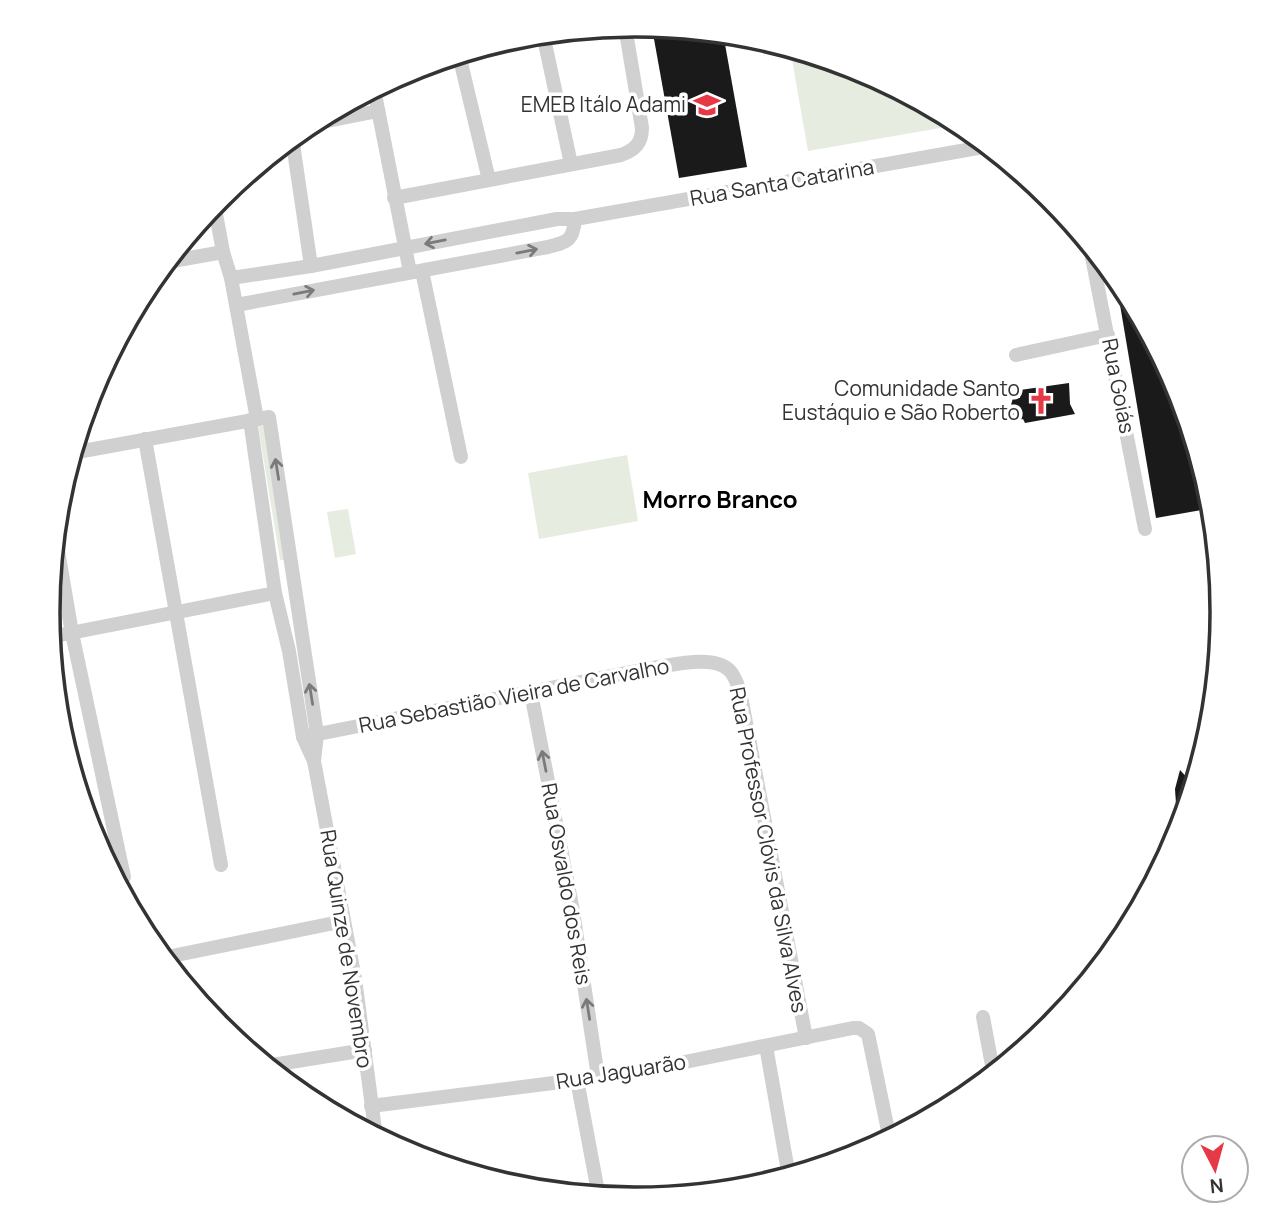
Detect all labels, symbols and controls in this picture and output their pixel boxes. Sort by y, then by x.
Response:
place label: EMEB Itálo Adami [521,90,686,118]
school or university icon: EMEB Itálo Adami [692,90,722,120]
street label: Rua Santa Catarina [688,152,876,212]
one-way arrow [424,235,447,249]
one-way arrow [515,243,538,257]
one-way arrow [292,285,315,298]
street label: Rua Goiás [1096,336,1142,436]
place label: Comunidade Santo Eustáquio e São Roberto [782,374,1020,426]
church icon: Comunidade Santo Eustáquio e São Roberto [1026,386,1056,416]
one-way arrow [270,458,283,481]
district label: Morro Branco [642,482,798,515]
street label: Rua Sebastião Vieira de Carvalho [356,651,671,739]
one-way arrow [304,683,317,706]
street label: Rua Professor Clóvis da Silva Alves [724,685,814,1015]
one-way arrow [537,750,550,773]
street label: Rua Osvaldo dos Reis [535,781,599,987]
street label: Rua Quinze de Novembro [314,828,380,1070]
one-way arrow [581,998,594,1021]
street label: Rua Jaguarão [554,1047,688,1095]
north arrow [1180,1134,1250,1204]
text: N [1209,1172,1225,1200]

